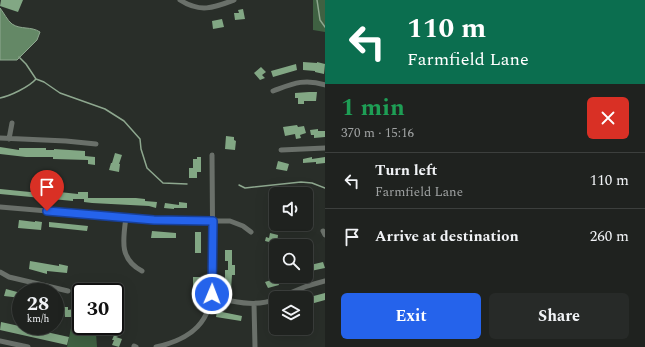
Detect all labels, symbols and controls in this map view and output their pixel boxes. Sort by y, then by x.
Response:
text: 110 m [407,7,486,50]
icon: left [341,16,393,68]
text: Farmfield Lane [407,46,529,73]
text: 1 min [341,90,405,126]
button: close [587,97,629,139]
text: 370 m · 15:16 [341,123,414,143]
text: Turn left [375,159,437,182]
text: 110 m [590,169,629,192]
pin [30,170,64,211]
icon: left [341,170,363,192]
icon: arrive [36,176,58,198]
text: Farmfield Lane [375,182,463,202]
map controls [269,187,313,335]
button: sound [269,187,313,231]
text: Arrive at destination [375,225,519,248]
text: 260 m [590,225,629,248]
icon: arrive [341,226,363,248]
button: search [269,239,313,283]
position arrow [191,273,233,315]
speed limit sign: 30 [72,283,124,335]
text: 28 [27,289,49,319]
button: layers [269,291,313,335]
button: Exit [341,293,481,339]
button: Share [489,293,629,339]
text: km/h [27,311,49,327]

